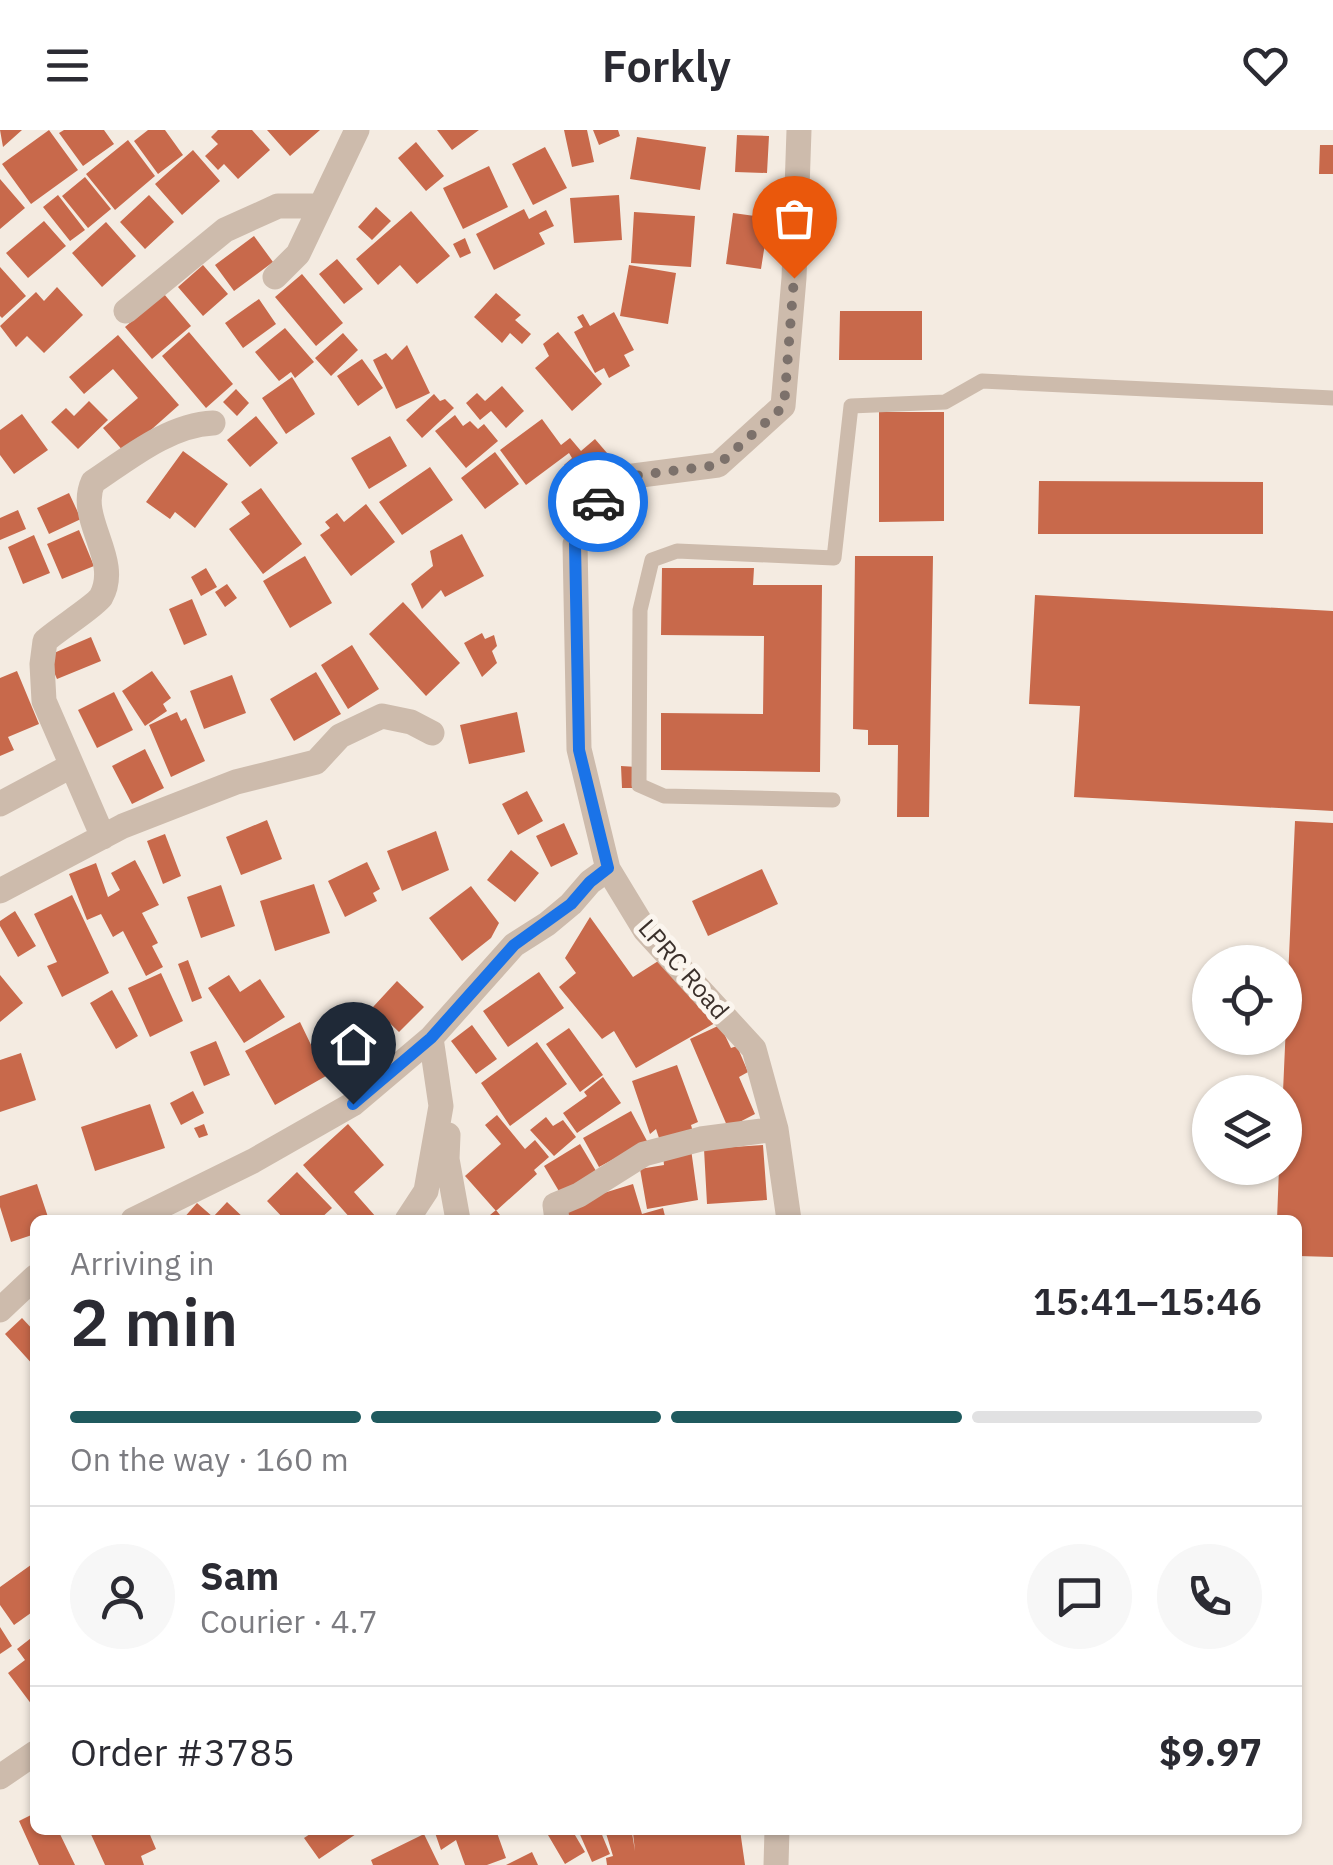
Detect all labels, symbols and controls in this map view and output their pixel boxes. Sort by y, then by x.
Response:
text: Forkly [602,36,731,94]
icon: menu [40,38,95,93]
icon: heart [1238,38,1293,93]
pin [752,176,837,279]
icon: bag [767,191,822,246]
courier [548,452,648,552]
icon: car [571,475,626,530]
street label: LPRC Road [632,912,737,1026]
map controls [1192,945,1302,1185]
button: locate [1192,945,1302,1055]
pin [311,1002,396,1105]
icon: home [326,1017,381,1072]
button: layers [1192,1075,1302,1185]
text: Arriving in [70,1242,215,1284]
text: 15:41–15:46 [1033,1276,1262,1325]
text: 2 min [70,1279,238,1364]
text: On the way · 160 m [70,1438,349,1480]
button: person [70,1544,175,1649]
button: chat [1027,1544,1132,1649]
button: phone [1157,1544,1262,1649]
text: Sam [200,1551,279,1600]
text: Courier · 4.7 [200,1600,378,1642]
text: Order #3785 [70,1727,295,1776]
text: $9.97 [1159,1727,1262,1776]

